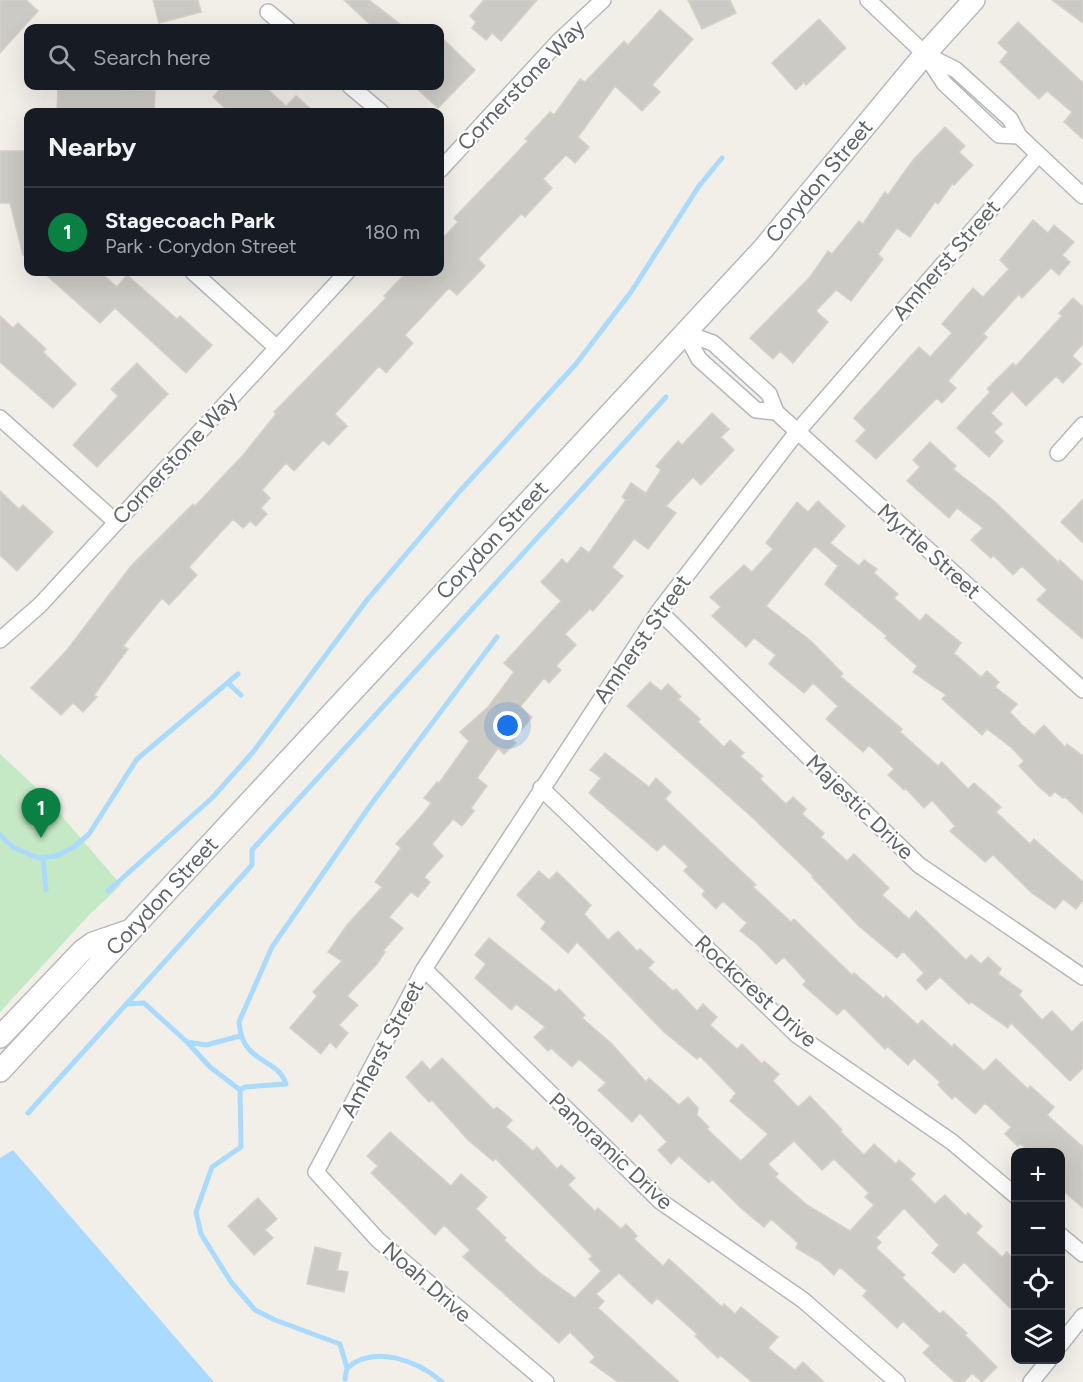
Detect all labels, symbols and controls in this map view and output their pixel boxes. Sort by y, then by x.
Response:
street label: Cornerstone Way [452,14,591,156]
search box [24,24,444,90]
icon: search [45,41,78,74]
text: Search here [93,44,211,71]
street label: Corydon Street [760,114,878,248]
text: Nearby [48,131,136,163]
street label: Amherst Street [886,194,1006,326]
text: Stagecoach Park [105,207,275,234]
text: 1 [63,220,72,244]
text: 180 m [365,220,420,244]
text: Park · Corydon Street [105,234,297,258]
street label: Cornerstone Way [107,386,244,530]
street label: Corydon Street [430,475,554,605]
street label: Myrtle Street [872,498,986,604]
street label: Amherst Street [588,569,696,709]
your location [493,711,522,740]
street label: Majestic Drive [800,749,920,865]
pin: 1 [22,788,60,838]
street label: Corydon Street [100,831,224,961]
street label: Rockcrest Drive [689,929,823,1053]
street label: Amherst Street [335,976,429,1122]
street label: Panoramic Drive [543,1087,679,1215]
map controls [1011,1148,1065,1364]
button: + [1011,1148,1065,1202]
button: − [1011,1202,1065,1256]
street label: Noah Drive [377,1236,477,1328]
button: locate [1011,1256,1065,1310]
button: layers [1011,1310,1065,1364]

